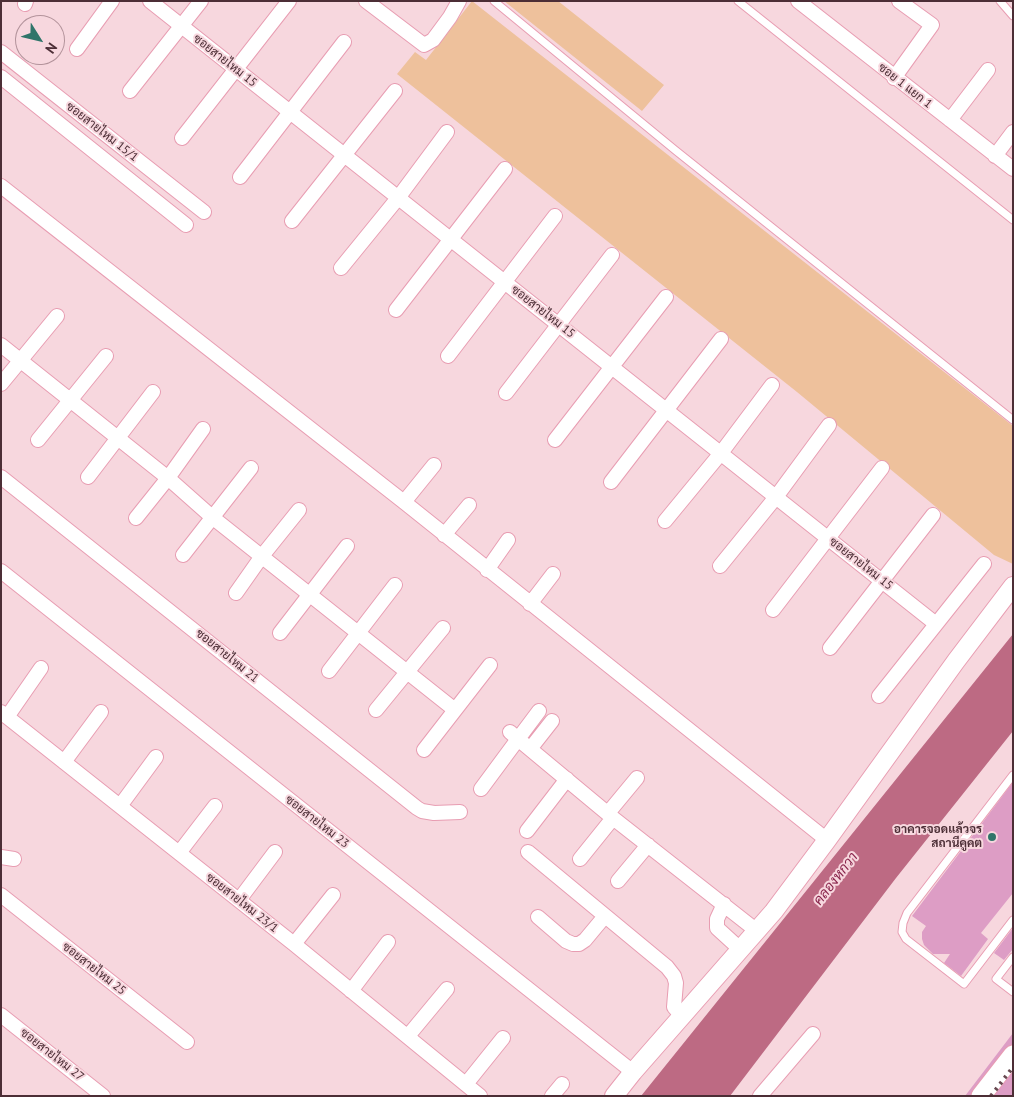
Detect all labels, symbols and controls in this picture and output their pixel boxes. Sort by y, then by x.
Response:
north arrow [15,15,65,65]
street label: ซอยสายไหม 15 [190,32,260,90]
text: N [41,39,61,57]
street label: ซอย 1 แยก 1 [875,60,935,112]
street label: ซอยสายไหม 15/1 [63,99,141,165]
street label: ซอยสายไหม 15 [508,283,578,341]
street label: ซอยสายไหม 15 [826,535,896,593]
street label: ซอยสายไหม 21 [193,626,261,686]
street label: ซอยสายไหม 23 [282,793,352,851]
place label: อาคารจอดแล้วจร สถานีคูคต [894,823,982,851]
marker: อาคารจอดแล้วจร สถานีคูคต [986,831,998,843]
water label: คลองหกวา [810,849,862,909]
street label: ซอยสายไหม 23/1 [203,870,281,936]
street label: ซอยสายไหม 25 [59,940,129,998]
street label: ซอยสายไหม 27 [17,1026,87,1084]

